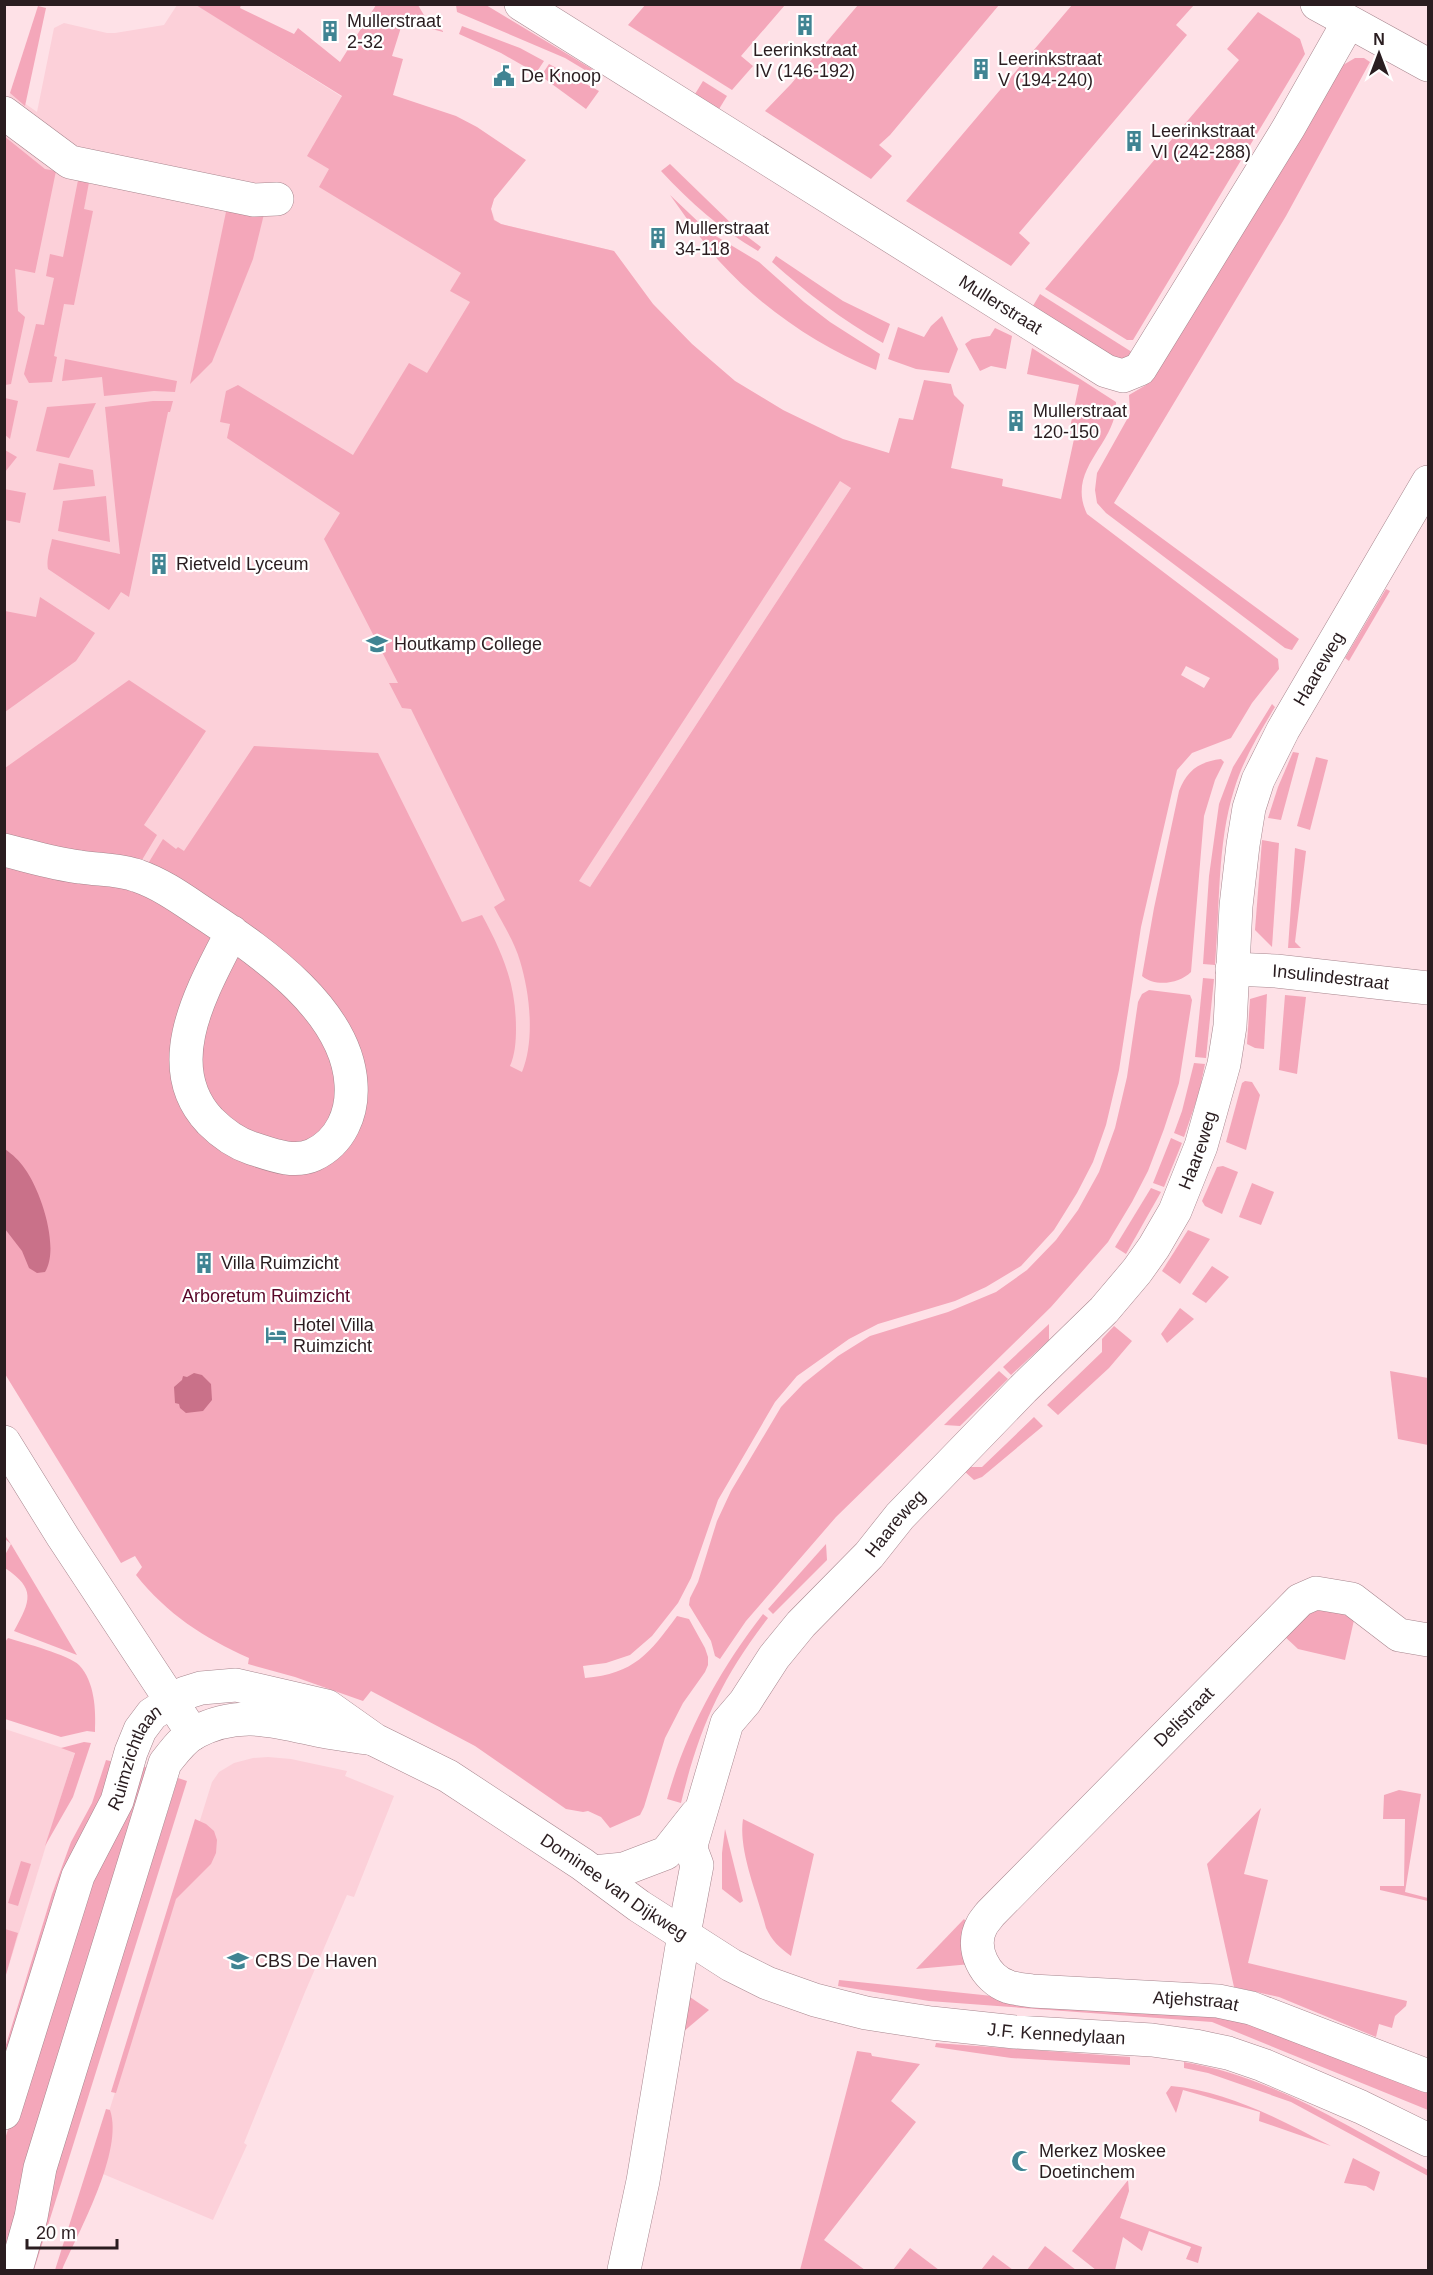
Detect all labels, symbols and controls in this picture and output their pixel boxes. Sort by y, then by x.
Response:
place label: Mullerstraat 2-32 [347,11,441,52]
building icon: Leerinkstraat IV (146-192) [793,13,817,37]
building icon: Mullerstraat 2-32 [318,19,342,43]
north arrow [1349,24,1409,84]
text: N [1373,31,1385,48]
place label: Leerinkstraat IV (146-192) [753,40,857,81]
place label: Leerinkstraat V (194-240) [998,49,1102,90]
building icon: Leerinkstraat V (194-240) [969,57,993,81]
public building icon: De Knoop [492,64,516,88]
place label: De Knoop [521,66,601,86]
place label: Leerinkstraat VI (242-288) [1151,121,1255,162]
building icon: Leerinkstraat VI (242-288) [1122,129,1146,153]
place label: Mullerstraat 34-118 [675,218,769,259]
building icon: Mullerstraat 34-118 [646,226,670,250]
street label: Mullerstraat [955,271,1046,338]
place label: Mullerstraat 120-150 [1033,401,1127,442]
building icon: Mullerstraat 120-150 [1004,409,1028,433]
building icon: Rietveld Lyceum [147,552,171,576]
place label: Rietveld Lyceum [176,554,308,574]
street label: Haareweg [1289,628,1348,709]
school or university icon: Houtkamp College [365,632,389,656]
place label: Houtkamp College [394,634,542,654]
street label: Insulindestraat [1272,961,1390,994]
street label: Haareweg [1175,1109,1220,1193]
building icon: Villa Ruimzicht [192,1251,216,1275]
place label: Villa Ruimzicht [221,1253,339,1273]
park label: Arboretum Ruimzicht [182,1286,350,1306]
place label: Hotel Villa Ruimzicht [293,1315,375,1356]
hotel icon: Hotel Villa Ruimzicht [264,1323,288,1347]
street label: Haareweg [861,1486,930,1561]
street label: Delistraat [1150,1683,1218,1751]
street label: Ruimzichtlaan [104,1701,165,1814]
street label: Dominee van Dijkweg [537,1830,691,1945]
school or university icon: CBS De Haven [226,1949,250,1973]
place label: CBS De Haven [255,1951,377,1971]
street label: Atjehstraat [1152,1988,1240,2015]
street label: J.F. Kennedylaan [986,2019,1126,2048]
place label: Merkez Moskee Doetinchem [1039,2141,1166,2182]
mosque icon: Merkez Moskee Doetinchem [1010,2149,1034,2173]
scale bar [27,2212,117,2250]
text: 20 m [36,2223,76,2243]

